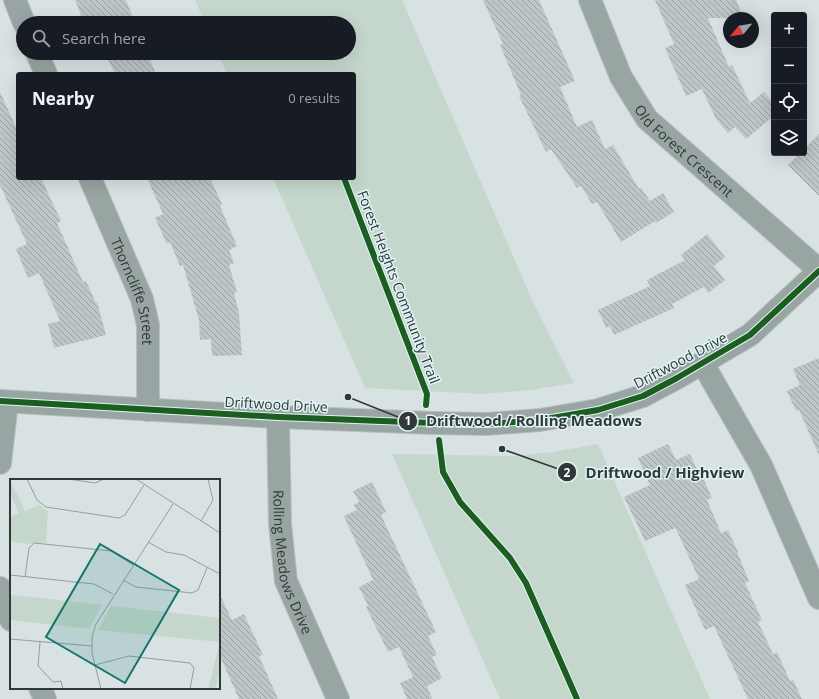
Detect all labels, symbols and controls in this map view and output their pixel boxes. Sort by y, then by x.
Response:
north arrow [723,12,759,48]
map controls [771,12,807,156]
button: + [771,12,807,48]
search box [16,16,356,60]
icon: search [30,27,52,49]
text: Search here [62,28,146,48]
button: − [771,48,807,84]
button: locate [771,84,807,120]
text: Nearby [32,87,94,110]
text: 0 results [288,89,340,107]
street label: Old Forest Crescent [631,101,738,201]
button: layers [771,120,807,156]
street label: Forest Heights Community Trail [353,188,445,386]
street label: Thorncliffe Street [107,234,158,345]
street label: Driftwood Drive [630,327,730,393]
street label: Driftwood Drive [224,392,328,416]
callout: Driftwood / Rolling Meadows [398,408,650,435]
text: Driftwood / Rolling Meadows [426,410,642,430]
text: 1 [405,412,411,429]
callout: Driftwood / Highview [557,459,752,486]
text: Driftwood / Highview [586,462,745,482]
text: 2 [564,464,571,481]
inset map [10,479,220,689]
street label: Rolling Meadows Drive [270,490,318,637]

